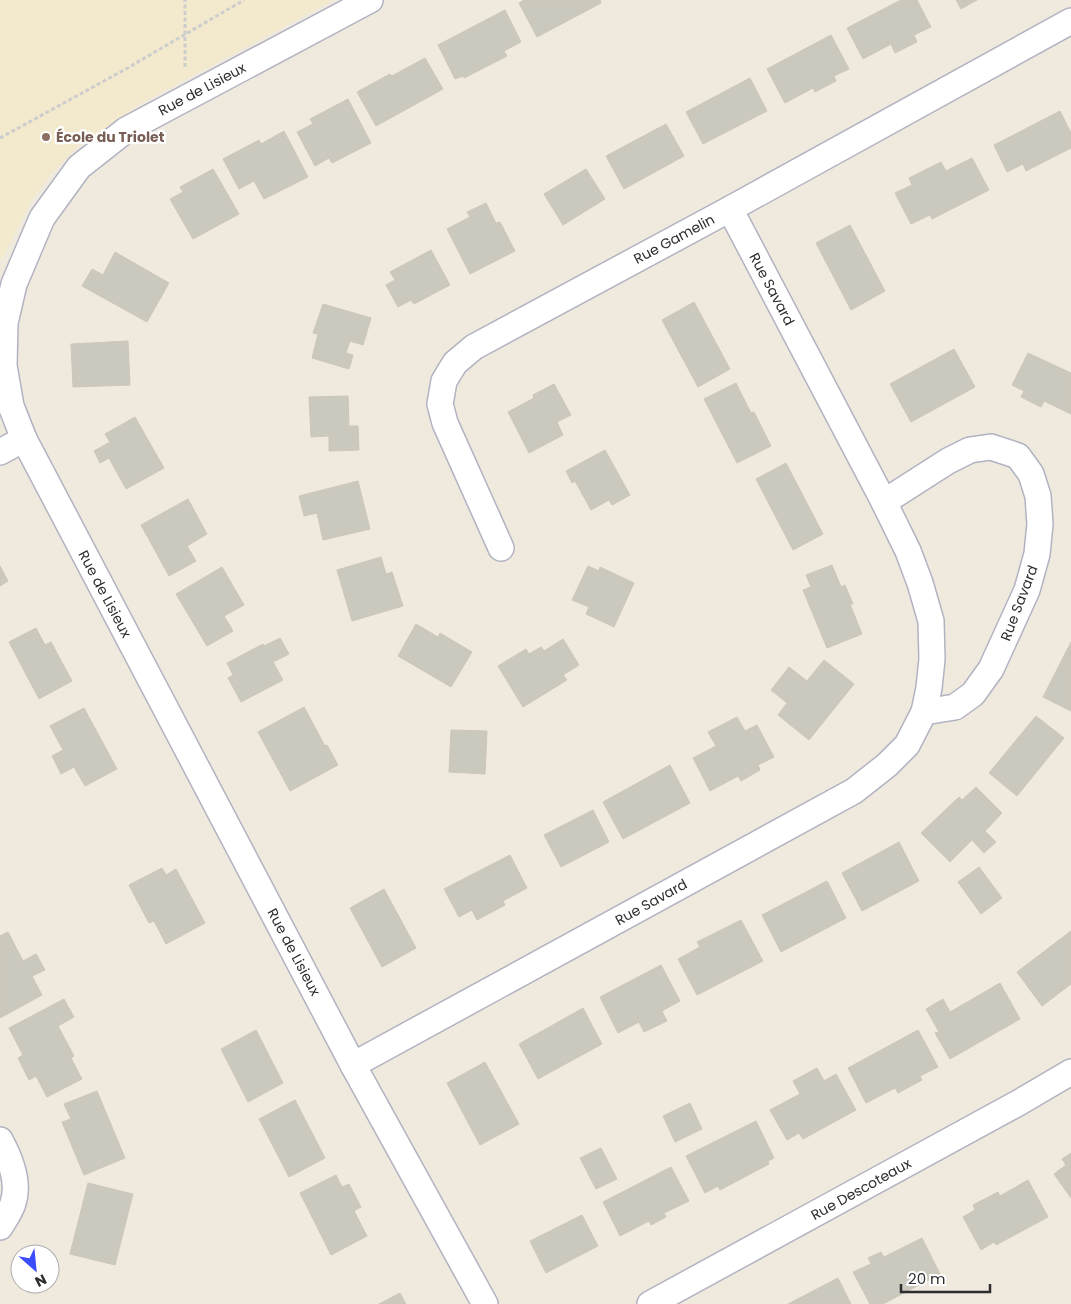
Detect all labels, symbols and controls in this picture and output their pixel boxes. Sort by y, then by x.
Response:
street label: Rue de Lisieux [155,57,249,120]
place label: École du Triolet [56,127,165,147]
marker: École du Triolet [40,131,52,143]
street label: Rue Gamelin [630,209,718,269]
street label: Rue Savard [744,249,800,329]
street label: Rue de Lisieux [74,547,137,641]
street label: Rue Savard [995,562,1043,644]
street label: Rue Savard [611,874,691,930]
street label: Rue de Lisieux [263,905,326,999]
street label: Rue Descoteaux [807,1153,915,1225]
north arrow [10,1244,60,1294]
scale bar [901,1262,990,1294]
text: 20 m [908,1268,946,1289]
text: N [32,1269,50,1292]

